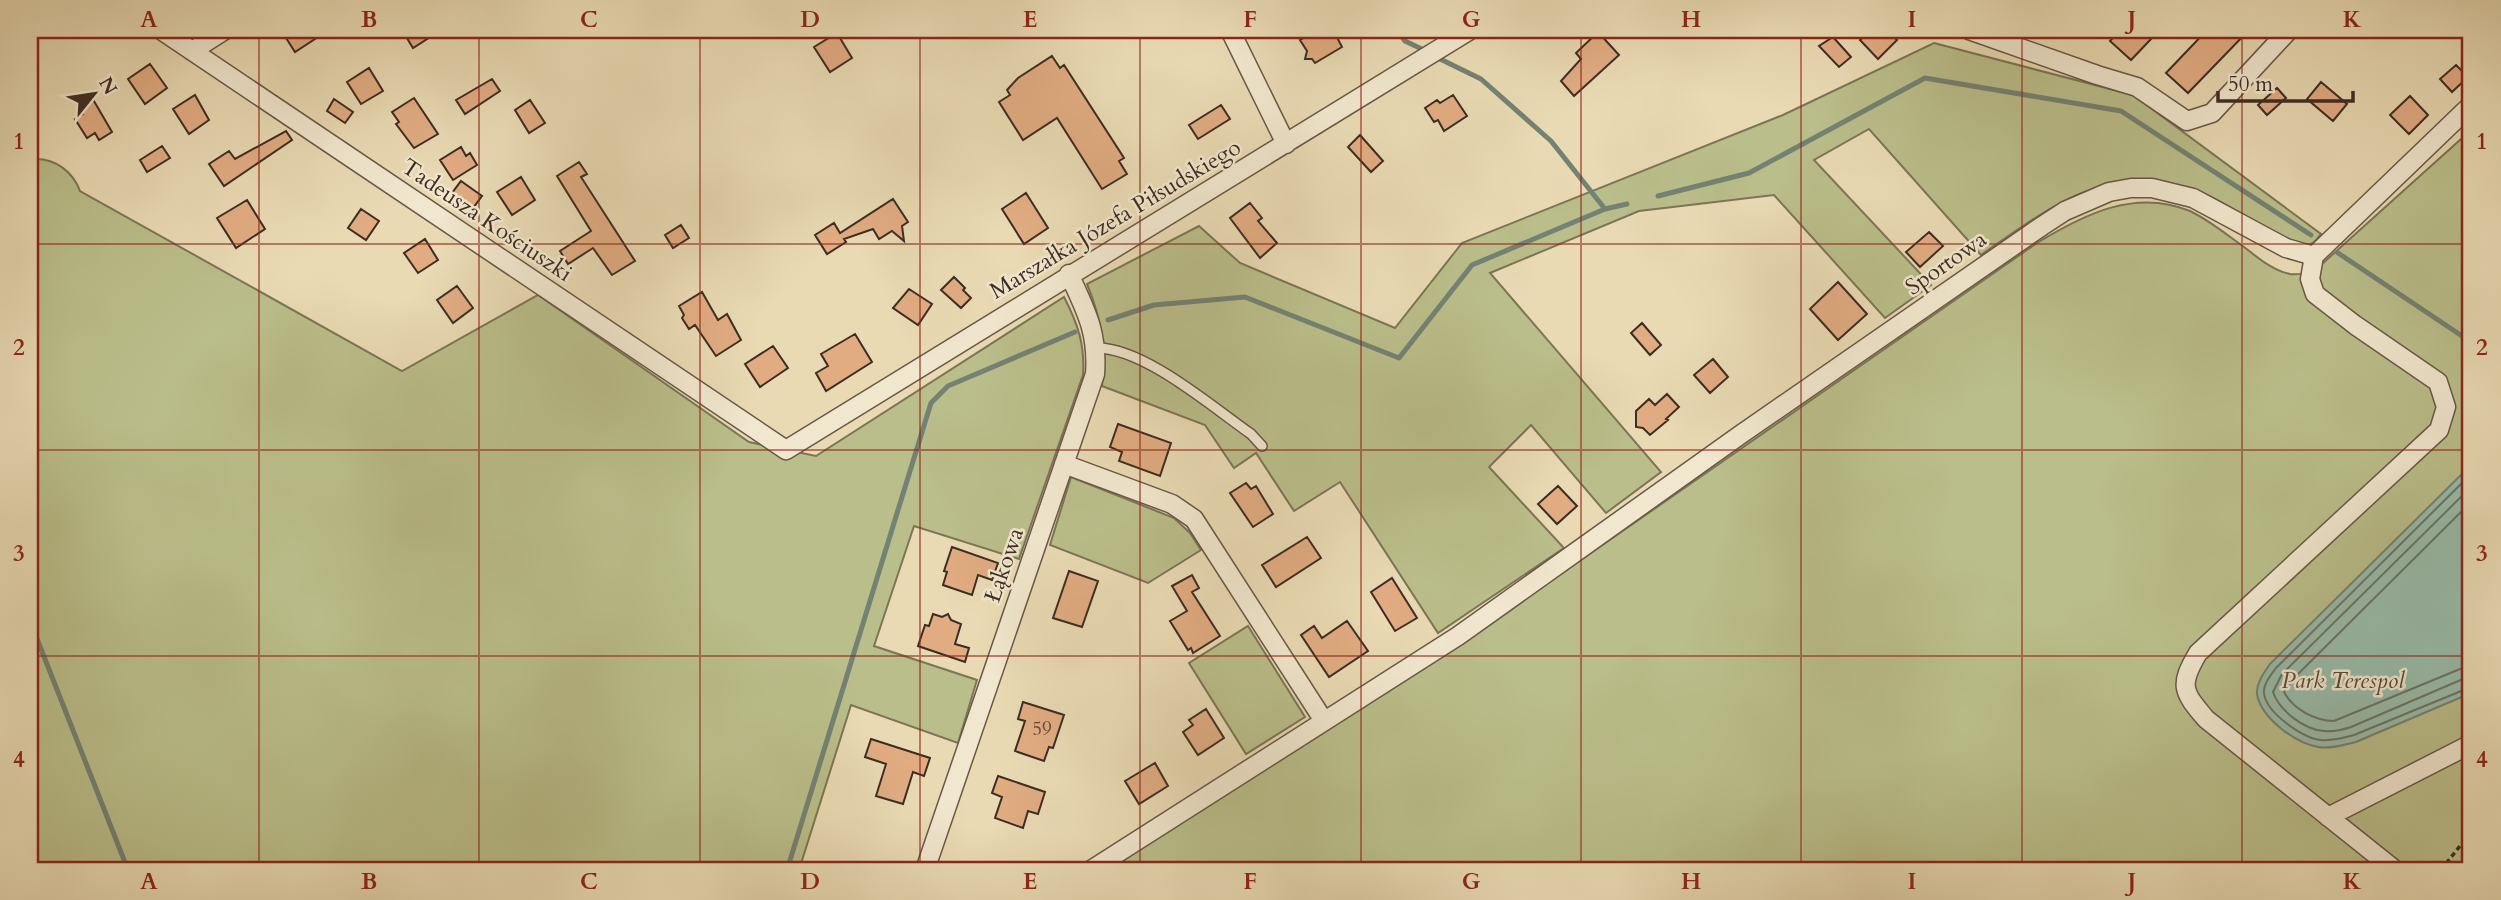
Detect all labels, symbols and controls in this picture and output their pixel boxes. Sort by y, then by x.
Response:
text: A [140,4,158,35]
text: B [361,4,377,35]
text: C [580,4,598,35]
text: D [800,4,820,35]
text: E [1023,4,1037,35]
text: F [1243,4,1257,35]
text: G [1462,4,1481,35]
text: H [1681,4,1701,35]
text: I [1908,4,1916,35]
text: J [2125,4,2136,35]
text: K [2343,4,2362,35]
north arrow [60,60,130,130]
scale bar [2218,60,2352,104]
text: 50 m [2228,70,2273,99]
text: N [92,72,123,100]
text: 1 [13,126,25,157]
text: 1 [2476,126,2488,157]
street label: Marszałka Józefa Piłsudskiego [984,132,1246,306]
street label: Tadeusza Kościuszki [396,151,578,289]
street label: Sportowa [1899,224,1993,302]
text: 2 [13,332,25,363]
text: 2 [2476,332,2488,363]
street label: Łąkowa [977,524,1031,606]
text: 3 [13,538,25,569]
text: 3 [2476,538,2488,569]
park label: Park Terespol [2281,665,2405,696]
house number: 59 [1032,716,1052,742]
text: 4 [13,744,25,775]
text: 4 [2476,744,2488,775]
text: A [140,866,158,897]
text: B [361,866,377,897]
text: C [580,866,598,897]
text: D [800,866,820,897]
text: E [1023,866,1037,897]
text: F [1243,866,1257,897]
text: G [1462,866,1481,897]
text: H [1681,866,1701,897]
text: I [1908,866,1916,897]
text: J [2125,866,2136,897]
text: K [2343,866,2362,897]

